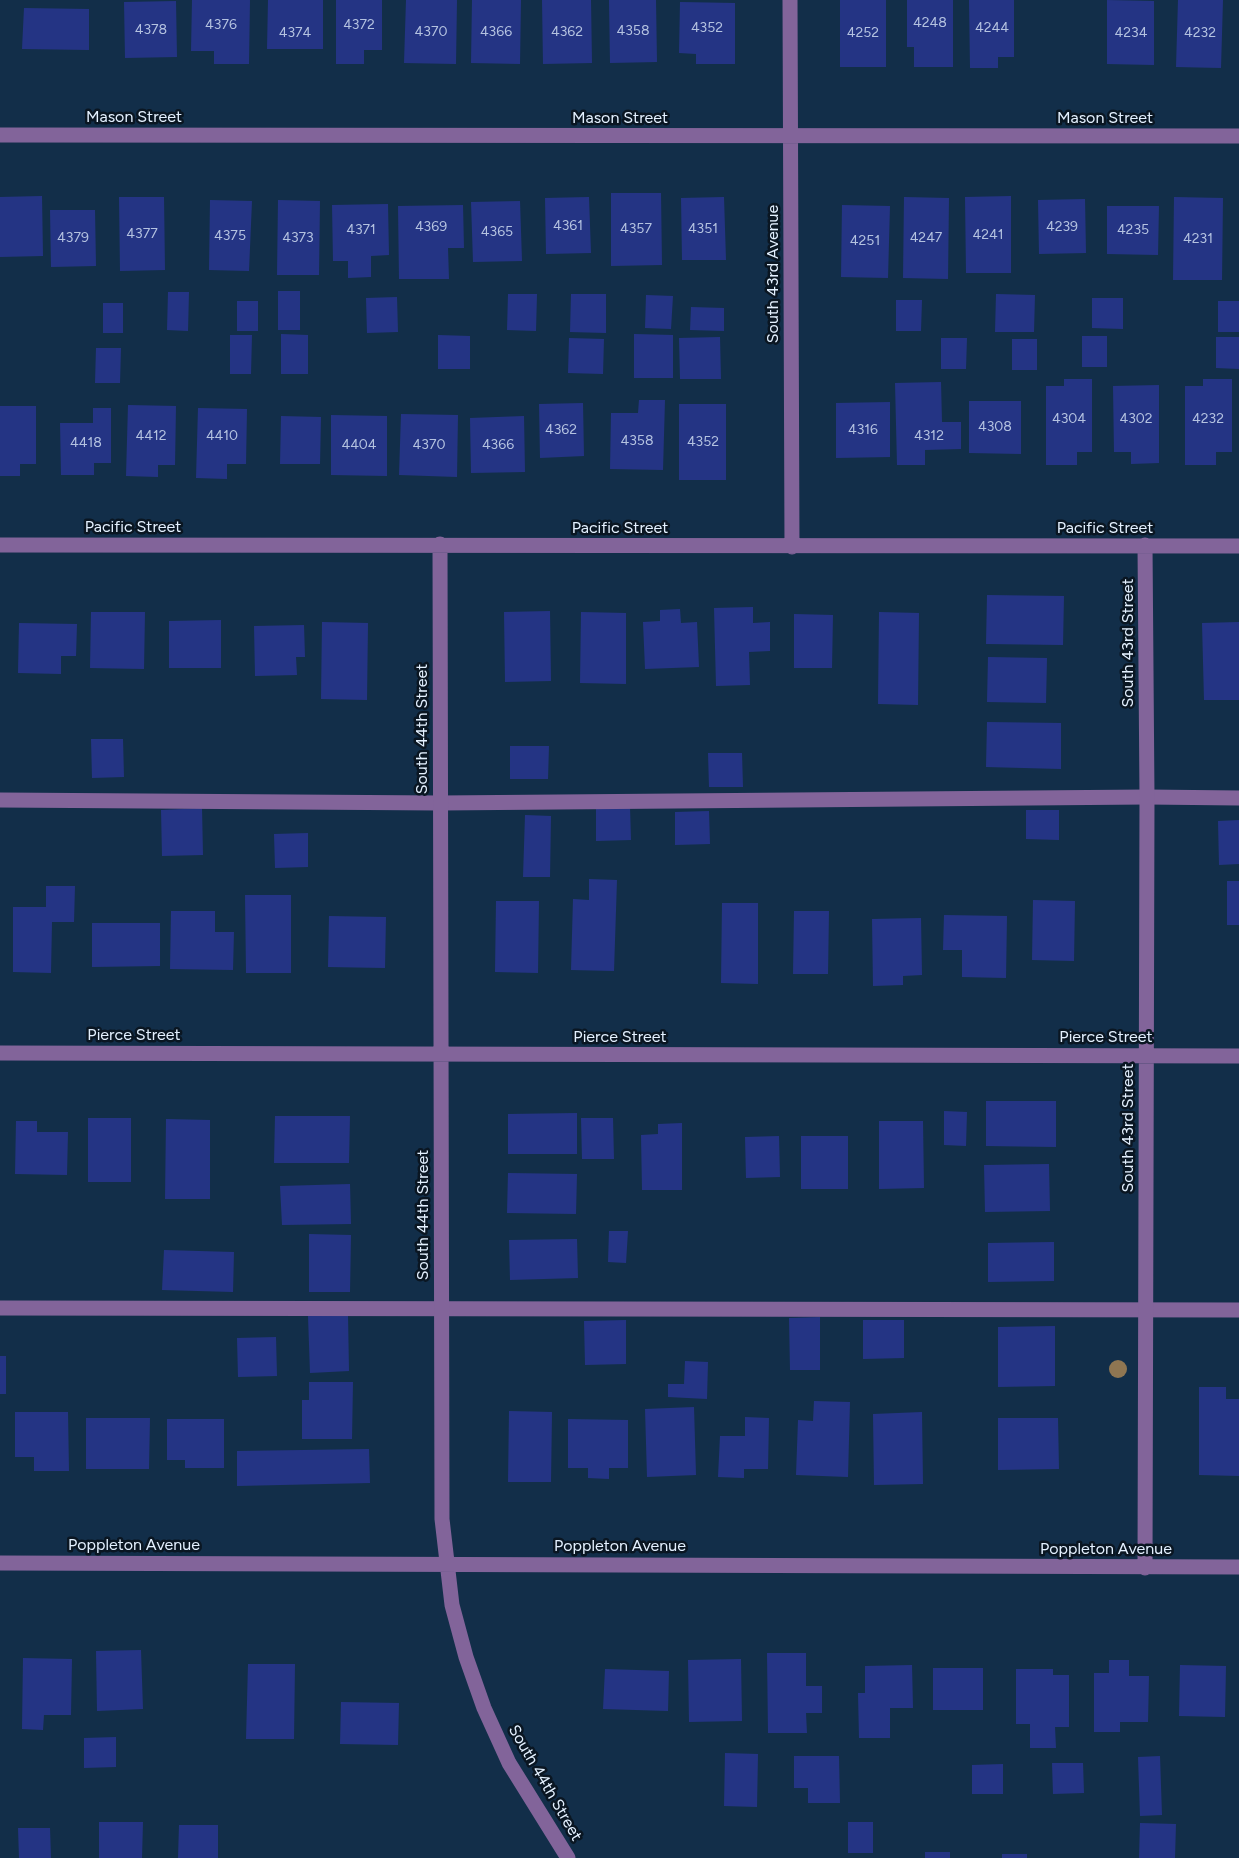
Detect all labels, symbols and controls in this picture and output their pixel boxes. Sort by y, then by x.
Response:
house number: 4248 [913,15,947,31]
house number: 4376 [205,17,237,33]
house number: 4372 [343,17,375,33]
house number: 4352 [691,20,723,36]
house number: 4244 [975,20,1009,36]
house number: 4378 [135,22,167,38]
house number: 4358 [617,23,649,39]
house number: 4370 [415,24,447,40]
house number: 4366 [480,24,512,40]
house number: 4362 [551,24,583,40]
house number: 4374 [279,25,311,41]
house number: 4252 [847,25,879,41]
house number: 4234 [1115,25,1147,41]
house number: 4232 [1184,25,1216,41]
street label: Mason Street [86,107,182,127]
street label: Mason Street [572,108,668,128]
street label: Mason Street [1057,108,1153,128]
street label: South 43rd Avenue [763,205,783,343]
house number: 4361 [553,218,583,234]
house number: 4369 [415,219,447,235]
house number: 4239 [1046,219,1078,235]
house number: 4357 [620,221,652,237]
house number: 4351 [688,221,718,237]
house number: 4371 [346,222,376,238]
house number: 4235 [1117,222,1149,238]
house number: 4365 [481,224,513,240]
house number: 4377 [126,226,158,242]
house number: 4241 [973,227,1003,243]
house number: 4375 [214,228,246,244]
house number: 4379 [57,230,89,246]
house number: 4373 [282,230,314,246]
house number: 4247 [910,230,942,246]
house number: 4231 [1183,231,1213,247]
house number: 4251 [850,233,880,249]
house number: 4304 [1052,411,1086,427]
house number: 4302 [1119,411,1153,427]
house number: 4232 [1192,411,1224,427]
house number: 4308 [978,419,1012,435]
house number: 4362 [545,422,577,438]
house number: 4316 [848,422,878,438]
house number: 4412 [136,428,166,444]
house number: 4410 [206,428,238,444]
house number: 4312 [914,428,944,444]
house number: 4358 [621,433,653,449]
house number: 4352 [687,434,719,450]
house number: 4418 [70,435,102,451]
house number: 4404 [341,437,377,453]
house number: 4370 [413,437,445,453]
house number: 4366 [482,437,514,453]
street label: Pacific Street [85,517,181,537]
street label: Pacific Street [572,518,668,538]
street label: Pacific Street [1057,518,1153,538]
street label: South 43rd Street [1118,578,1138,708]
street label: South 44th Street [412,664,432,794]
street label: Pierce Street [87,1025,181,1045]
street label: Pierce Street [573,1027,667,1047]
street label: Pierce Street [1059,1027,1153,1047]
street label: South 43rd Street [1118,1063,1138,1193]
street label: South 44th Street [413,1150,433,1280]
street label: Poppleton Avenue [68,1535,200,1555]
street label: Poppleton Avenue [554,1536,686,1556]
street label: Poppleton Avenue [1040,1539,1172,1559]
street label: South 44th Street [504,1722,586,1844]

